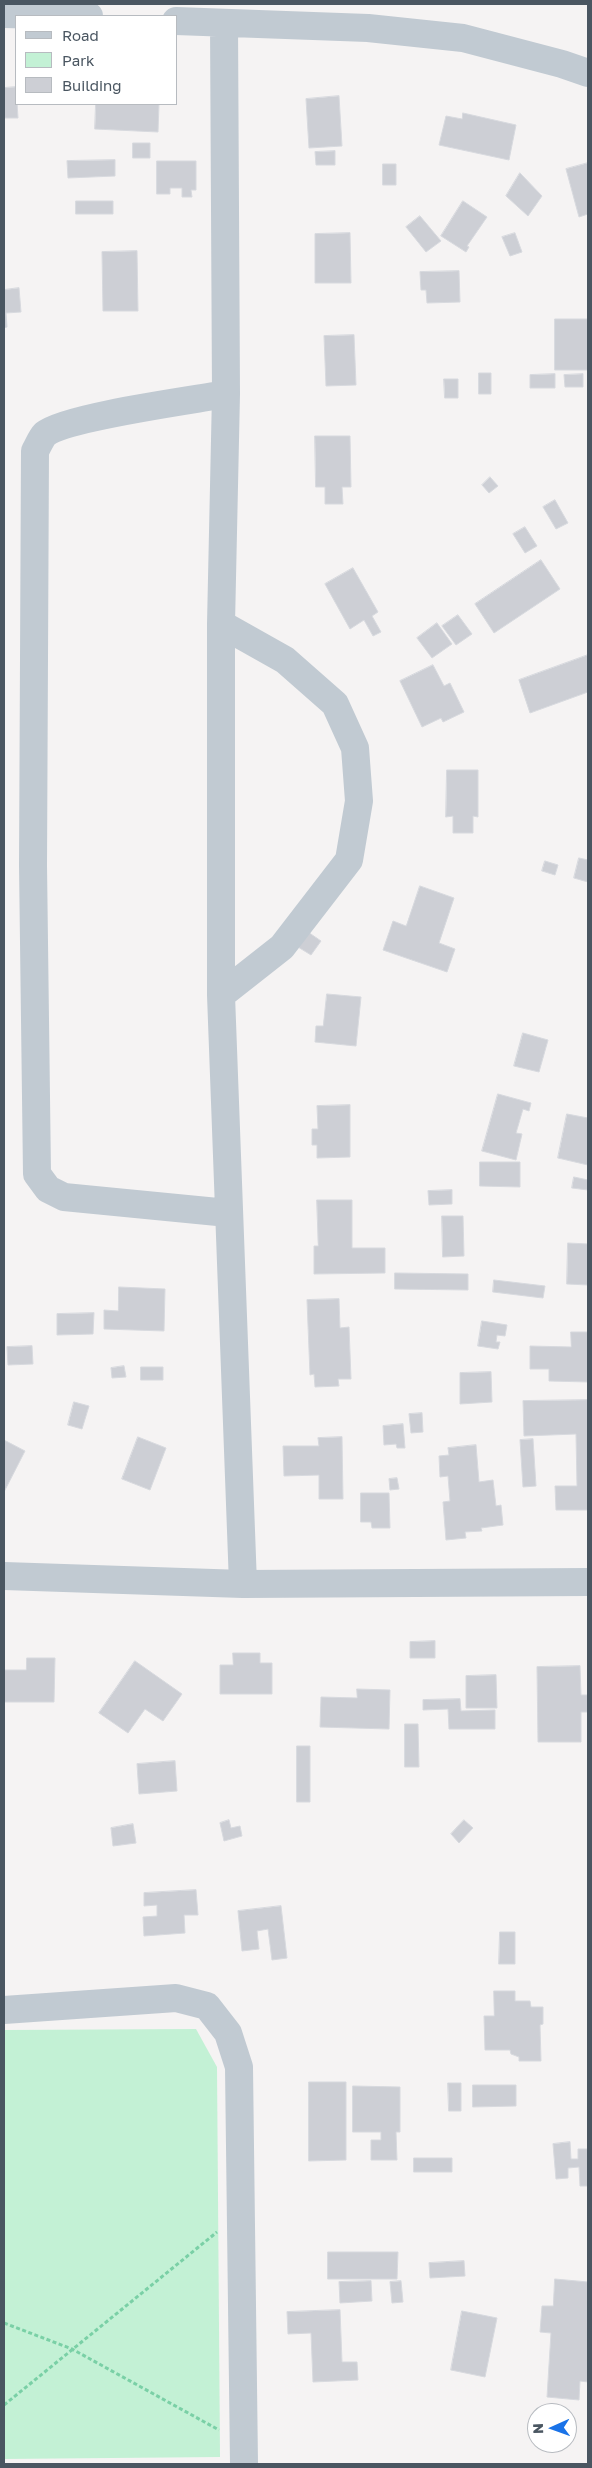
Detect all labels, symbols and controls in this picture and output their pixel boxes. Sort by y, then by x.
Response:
legend [15,15,178,105]
text: Road [62,26,99,44]
text: Park [62,51,94,69]
text: Building [62,76,122,94]
north arrow [527,2403,577,2453]
text: N [529,2423,546,2434]

